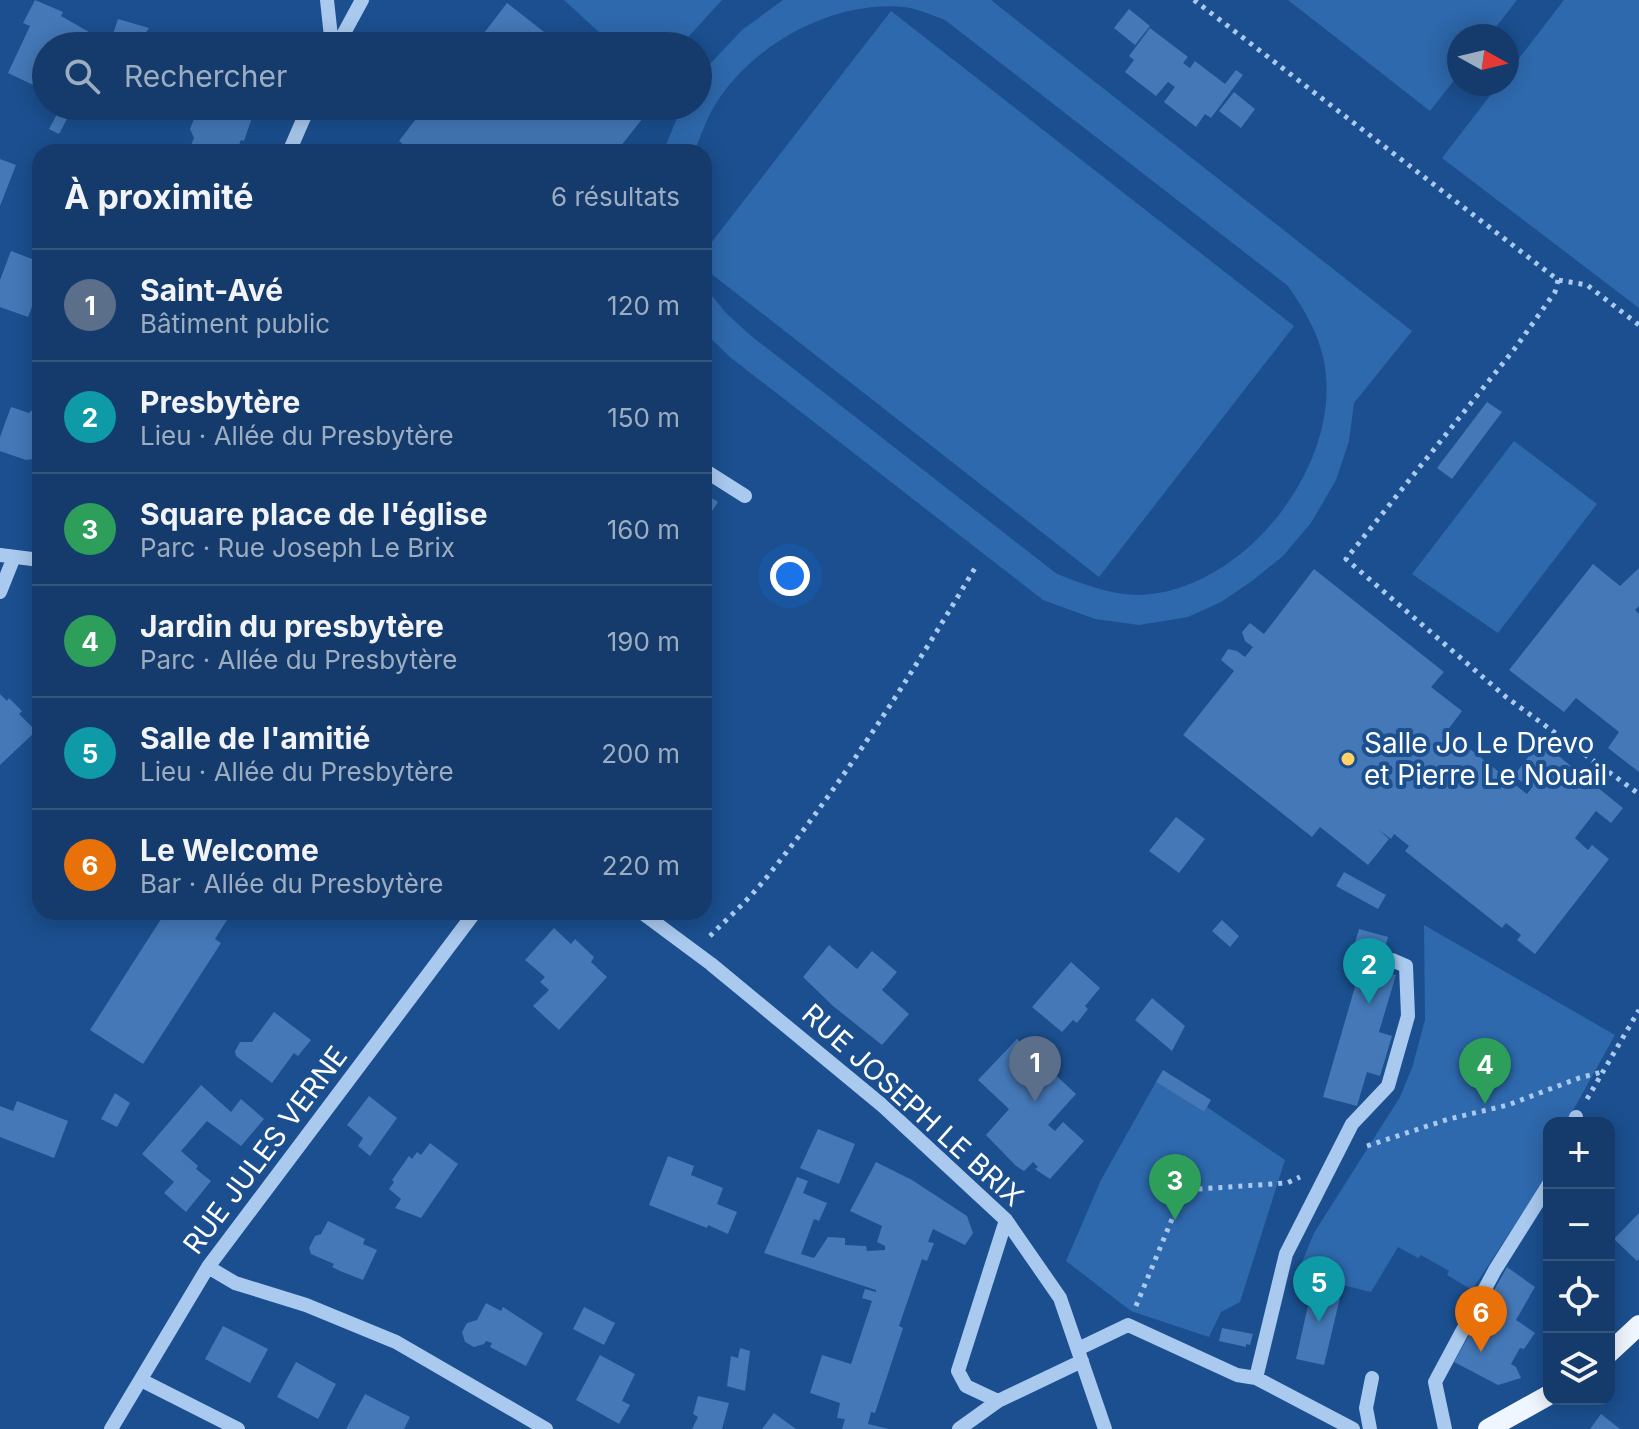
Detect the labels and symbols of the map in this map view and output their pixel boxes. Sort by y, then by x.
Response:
north arrow [1447,24,1519,96]
your location [770,556,810,596]
place label: Salle Jo Le Drevo et Pierre Le Nouail [1364,726,1607,792]
marker: Salle Jo Le Drevo et Pierre Le Nouail [1339,750,1357,768]
pin: 2 [1343,938,1395,1004]
street label: RUE JOSEPH LE BRIX [795,997,1031,1213]
pin: 1 [1009,1036,1061,1102]
pin: 4 [1459,1038,1511,1104]
street label: RUE JULES VERNE [176,1040,354,1260]
pin: 3 [1149,1154,1201,1220]
pin: 5 [1293,1256,1345,1322]
pin: 6 [1455,1286,1507,1352]

